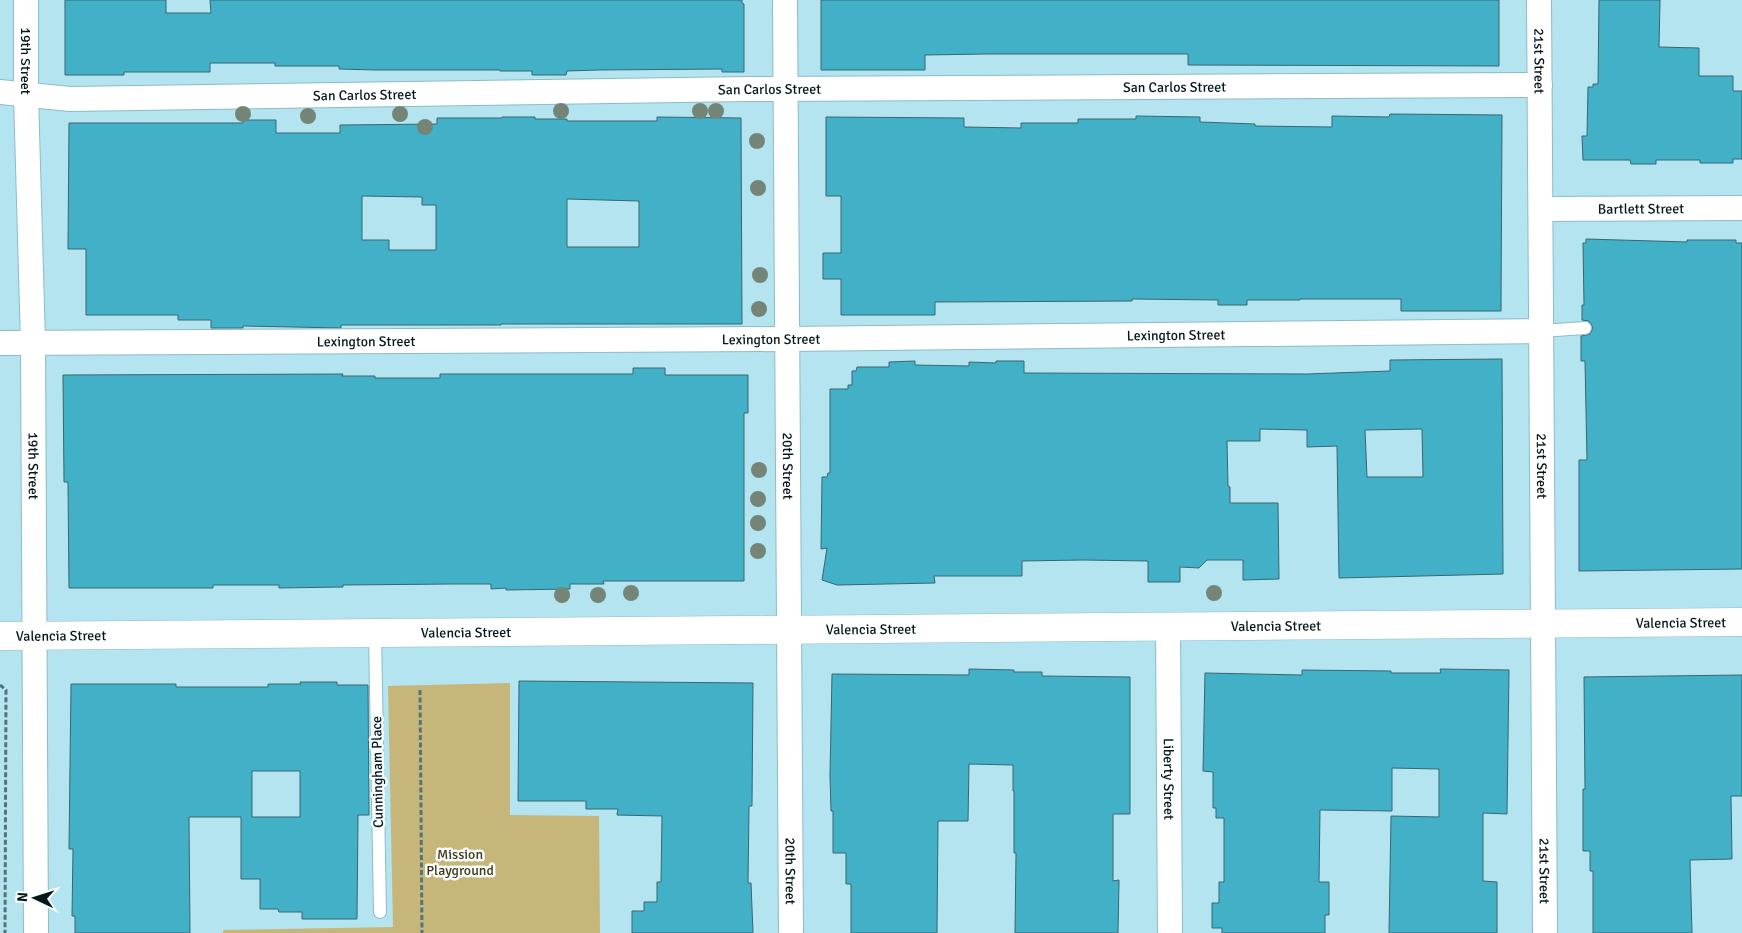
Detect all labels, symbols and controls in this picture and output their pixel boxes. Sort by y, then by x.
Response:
street label: 19th Street [17,27,34,95]
street label: 21st Street [1530,28,1548,94]
street label: San Carlos Street [1123,79,1226,96]
street label: San Carlos Street [718,81,821,98]
street label: San Carlos Street [313,86,416,104]
street label: Bartlett Street [1598,200,1684,218]
street label: Lexington Street [1127,326,1225,344]
street label: Lexington Street [722,331,820,348]
street label: Lexington Street [317,333,415,350]
street label: 19th Street [24,432,42,500]
street label: 20th Street [779,432,796,500]
street label: 21st Street [1533,433,1550,499]
street label: Valencia Street [1636,614,1726,632]
street label: Valencia Street [1231,617,1321,635]
street label: Valencia Street [826,621,916,638]
street label: Valencia Street [421,624,511,642]
street label: Valencia Street [16,627,106,645]
street label: Cunningham Place [368,716,387,828]
street label: Liberty Street [1160,738,1177,820]
street label: 20th Street [781,837,799,905]
street label: 21st Street [1535,838,1553,904]
park label: Mission Playground [426,846,494,879]
north arrow [10,873,60,923]
text: N [14,892,31,903]

